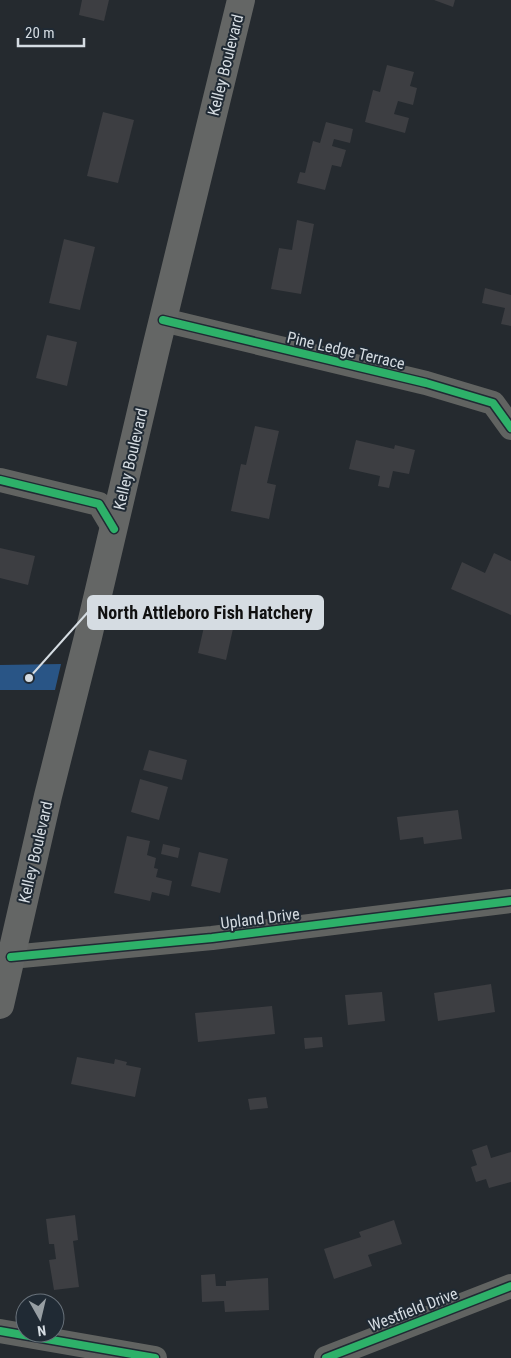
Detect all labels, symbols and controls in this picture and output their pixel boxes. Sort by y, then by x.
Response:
street label: Kelley Boulevard [204,12,247,118]
scale bar [18,15,84,47]
text: 20 m [25,24,55,42]
street label: Pine Ledge Terrace [285,328,407,373]
street label: Kelley Boulevard [110,406,151,512]
callout: North Attleboro Fish Hatchery [88,596,323,629]
text: North Attleboro Fish Hatchery [97,602,313,623]
street label: Kelley Boulevard [15,799,56,905]
street label: Upland Drive [219,904,301,933]
street label: Westfield Drive [366,1284,460,1335]
north arrow [15,1293,65,1343]
text: N [36,1322,47,1339]

